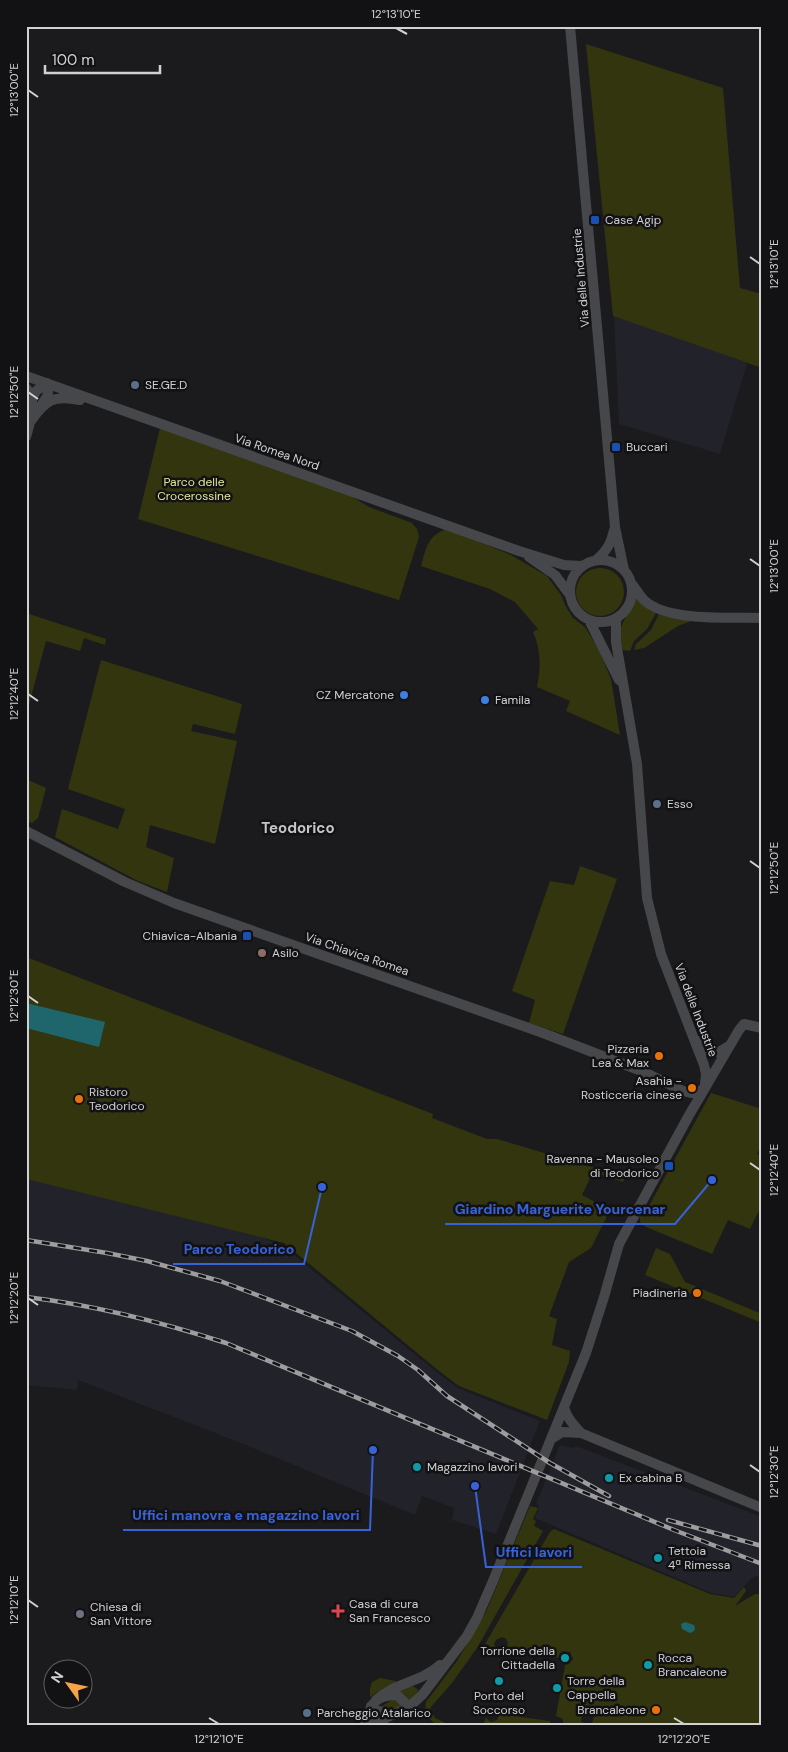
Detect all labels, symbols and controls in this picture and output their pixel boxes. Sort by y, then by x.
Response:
text: 12°13'10"E [371,6,421,22]
scale bar [45,42,160,74]
text: 100 m [52,50,95,70]
text: 12°13'00"E [6,63,22,117]
place label: Case Agip [605,212,661,228]
marker: Case Agip [589,214,601,226]
street label: Via delle Industrie [569,228,593,328]
text: 12°13'10"E [766,239,782,289]
text: 12°12'50"E [6,365,22,418]
place label: SE.GE.D [145,377,187,393]
marker: SE.GE.D [129,379,141,391]
street label: Via Romea Nord [232,430,322,474]
place label: Buccari [626,439,668,455]
marker: Buccari [610,441,622,453]
park label: Parco delle Crocerossine [157,474,231,504]
text: 12°13'00"E [766,539,782,593]
text: 12°12'40"E [6,668,22,720]
place label: CZ Mercatone [316,687,394,703]
marker: CZ Mercatone [398,689,410,701]
place label: Famila [495,692,530,708]
marker: Famila [479,694,491,706]
place label: Esso [667,796,693,812]
marker: Esso [651,798,663,810]
district label: Teodorico [261,818,335,838]
text: 12°12'50"E [766,841,782,894]
place label: Chiavica-Albania [143,928,237,944]
street label: Via Chiavica Romea [303,929,411,979]
marker: Chiavica-Albania [241,930,253,942]
place label: Asilo [272,945,299,961]
marker: Asilo [256,947,268,959]
street label: Via delle Industrie [671,961,721,1059]
text: 12°12'30"E [6,969,22,1022]
place label: Pizzeria Lea & Max [592,1041,649,1071]
marker: Pizzeria Lea & Max [653,1050,665,1062]
place label: Asahia - Rosticceria cinese [581,1073,682,1103]
marker: Asahia - Rosticceria cinese [686,1082,698,1094]
place label: Ristoro Teodorico [89,1084,145,1114]
marker: Ristoro Teodorico [73,1093,85,1105]
text: 12°12'40"E [766,1144,782,1196]
place label: Ravenna - Mausoleo di Teodorico [546,1151,659,1181]
marker: Ravenna - Mausoleo di Teodorico [663,1160,675,1172]
callout: Giardino Marguerite Yourcenar [445,1195,675,1224]
text: Giardino Marguerite Yourcenar [455,1200,666,1218]
callout: Parco Teodorico [173,1235,304,1264]
text: Parco Teodorico [184,1240,294,1258]
text: 12°12'20"E [6,1271,22,1324]
place label: Piadineria [633,1285,687,1301]
marker: Piadineria [691,1287,703,1299]
text: 12°12'30"E [766,1445,782,1498]
place label: Magazzino lavori [427,1459,517,1475]
marker: Magazzino lavori [411,1461,423,1473]
place label: Ex cabina B [619,1470,683,1486]
marker: Ex cabina B [603,1472,615,1484]
callout: Uffici manovra e magazzino lavori [123,1501,370,1530]
text: Uffici manovra e magazzino lavori [132,1506,360,1524]
callout: Uffici lavori [486,1538,582,1567]
text: Uffici lavori [496,1543,572,1561]
place label: Tettoia 4ª Rimessa [668,1543,730,1573]
marker: Tettoia 4ª Rimessa [652,1552,664,1564]
text: 12°12'10"E [6,1575,22,1625]
place label: Casa di cura San Francesco [349,1596,431,1626]
place label: Chiesa di San Vittore [90,1599,152,1629]
marker: Casa di cura San Francesco [331,1604,345,1618]
marker: Chiesa di San Vittore [74,1608,86,1620]
place label: Torrione della Cittadella [480,1643,555,1673]
place label: Rocca Brancaleone [658,1650,727,1680]
marker: Torrione della Cittadella [559,1652,571,1664]
marker: Rocca Brancaleone [642,1659,654,1671]
north arrow [42,1660,92,1710]
text: N [47,1668,67,1686]
place label: Torre della Cappella [567,1673,625,1703]
marker: Porto del Soccorso [493,1675,505,1687]
marker: Torre della Cappella [551,1682,563,1694]
place label: Porto del Soccorso [473,1688,525,1718]
place label: Brancaleone [577,1702,646,1718]
marker: Brancaleone [650,1704,662,1716]
place label: Parcheggio Atalarico [317,1705,431,1721]
marker: Parcheggio Atalarico [301,1707,313,1719]
text: 12°12'10"E [194,1731,244,1747]
text: 12°12'20"E [658,1731,711,1747]

